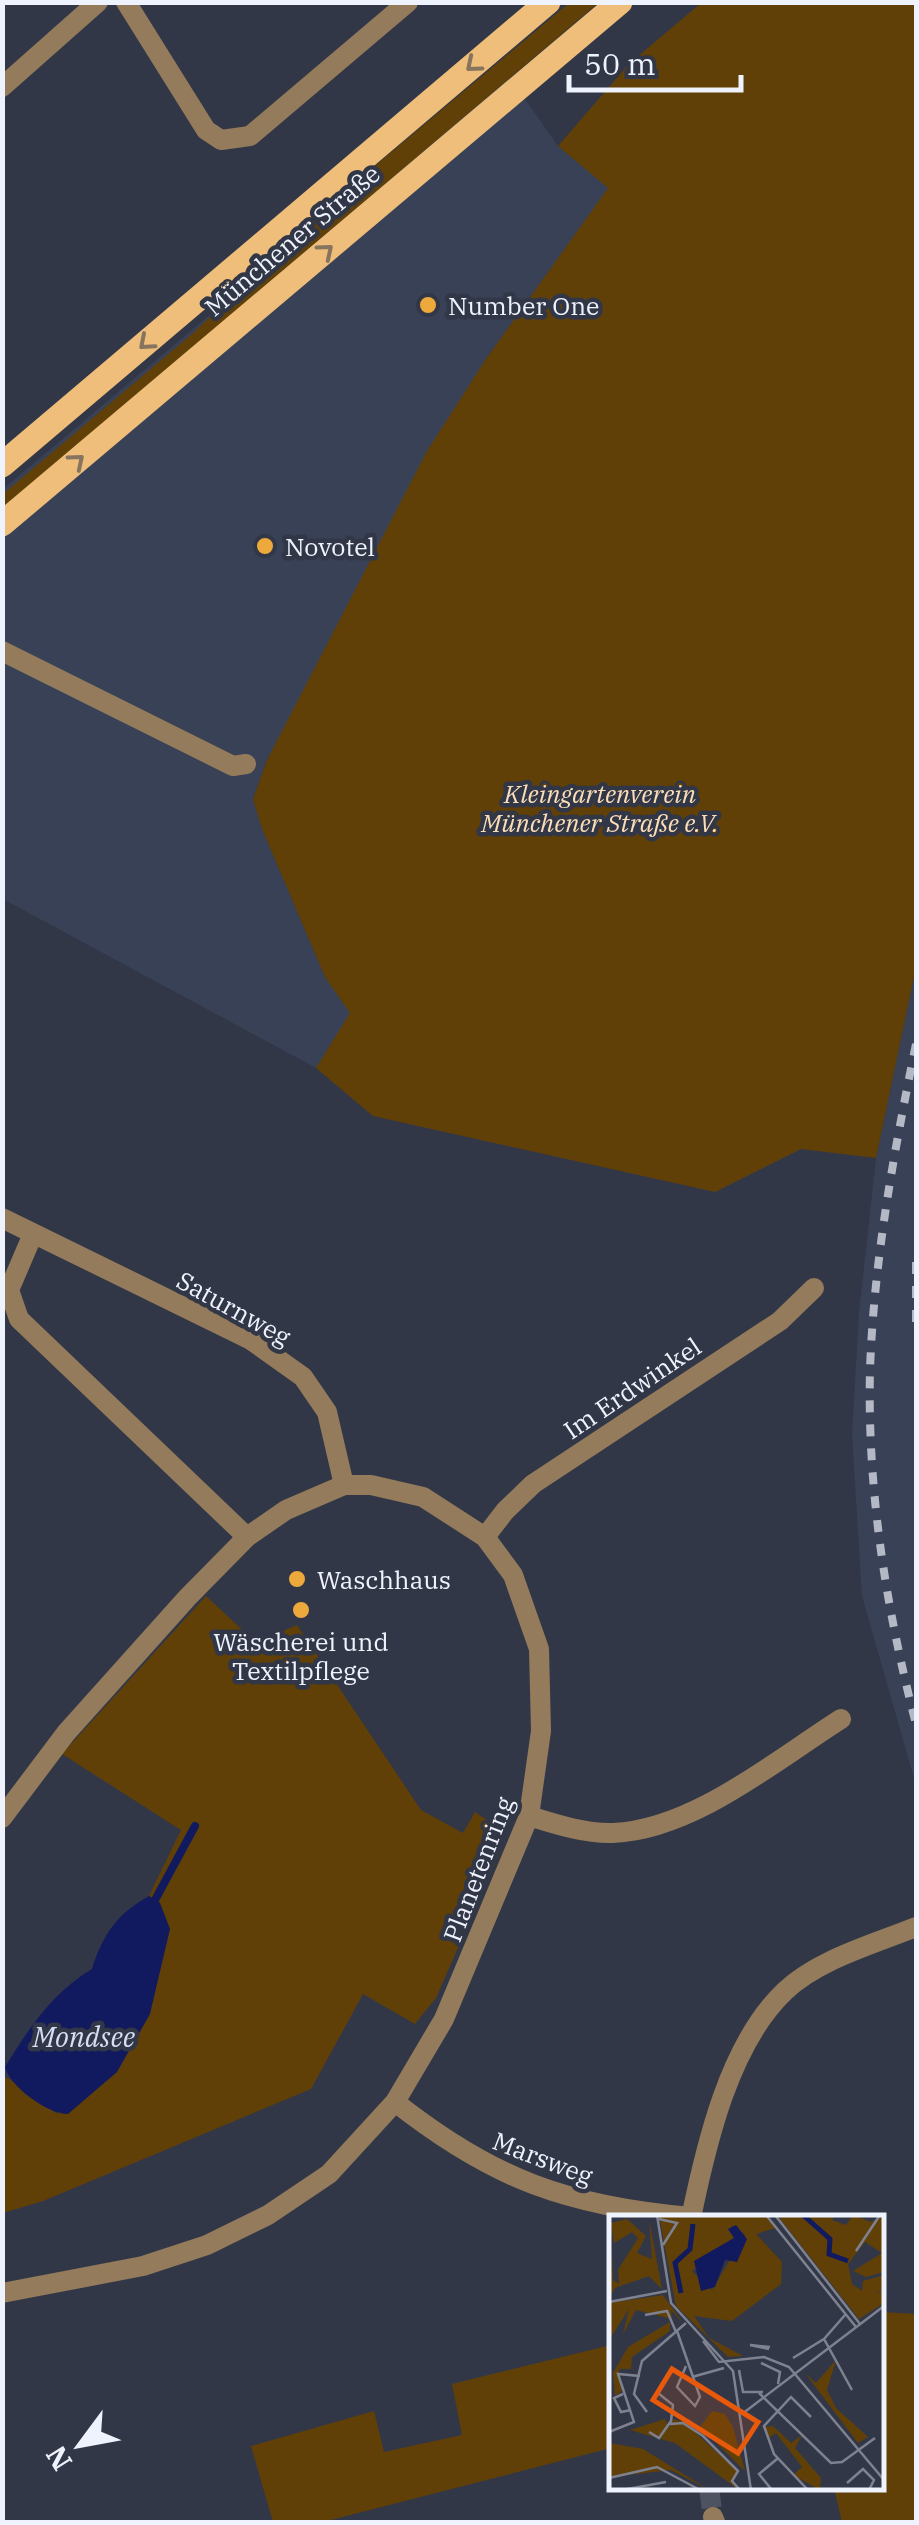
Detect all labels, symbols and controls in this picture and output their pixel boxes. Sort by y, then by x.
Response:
scale bar [569,30,742,92]
text: 50 m [584,44,656,83]
one-way arrow [467,54,485,72]
street label: Münchener Straße [197,157,387,323]
one-way arrow [314,245,332,263]
place label: Number One [448,289,600,322]
marker: Number One [417,294,439,316]
one-way arrow [139,332,158,350]
one-way arrow [66,455,84,473]
place label: Novotel [285,530,375,563]
marker: Novotel [254,535,276,557]
park label: Kleingartenverein Münchener Straße e.V. [480,777,719,839]
street label: Saturnweg [171,1263,297,1353]
street label: Im Erdwinkel [557,1330,707,1446]
place label: Waschhaus [317,1563,451,1596]
marker: Waschhaus [286,1568,308,1590]
marker: Wäscherei und Textilpflege [290,1599,312,1621]
place label: Wäscherei und Textilpflege [213,1625,389,1687]
street label: Planetenring [435,1791,521,1946]
water label: Mondsee [32,2018,136,2055]
street label: Marsweg [488,2124,598,2192]
inset map [609,2215,884,2490]
north arrow [30,2395,130,2495]
text: N [37,2439,80,2478]

